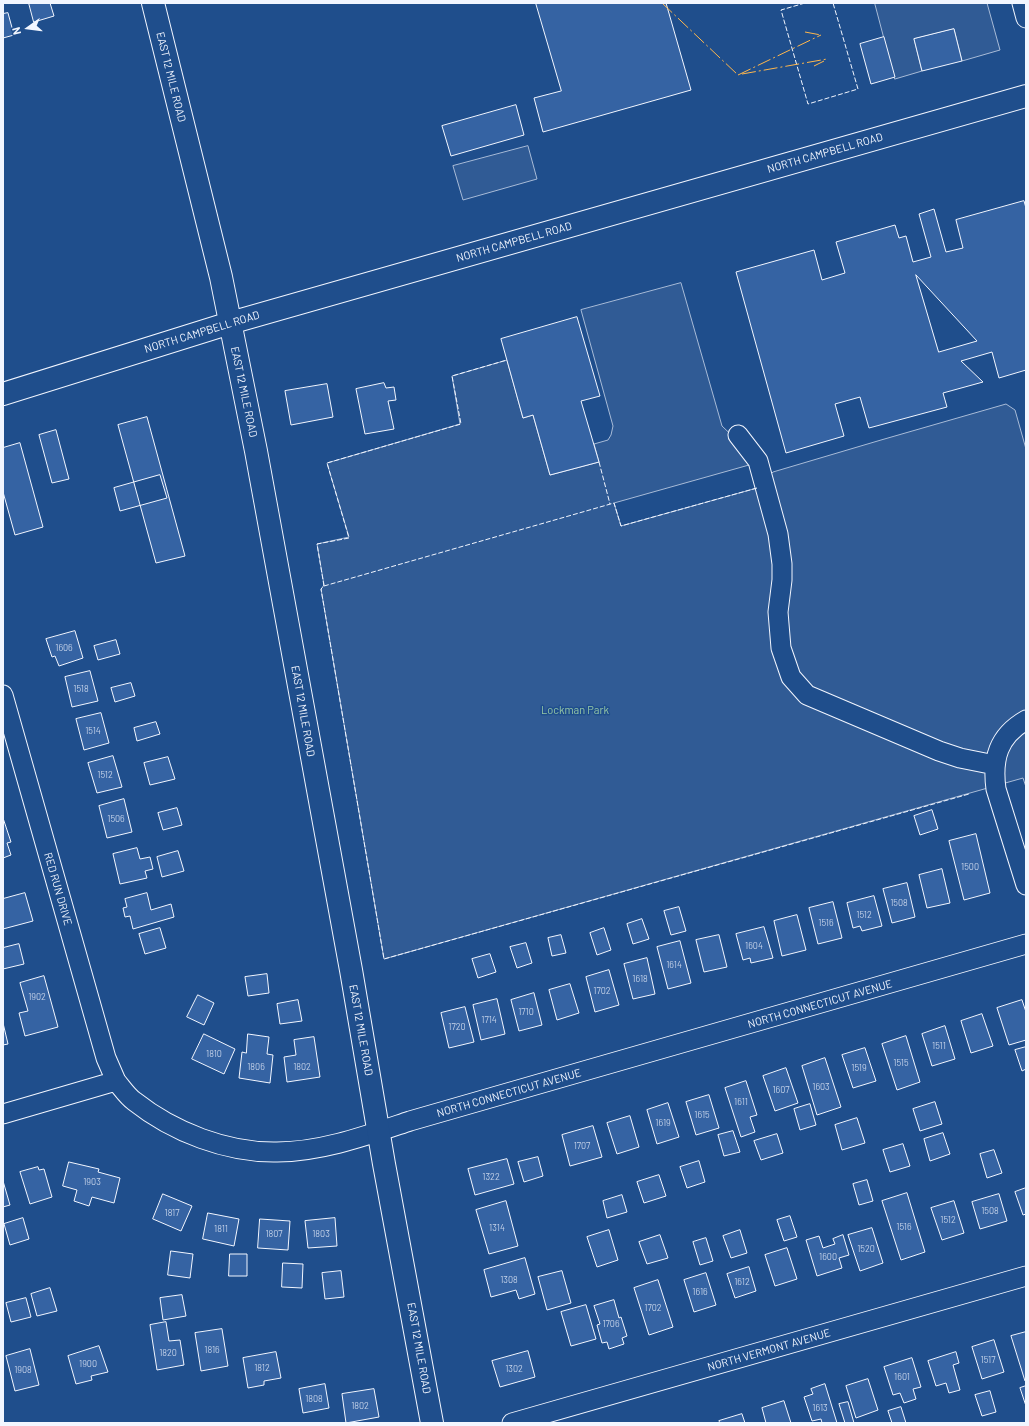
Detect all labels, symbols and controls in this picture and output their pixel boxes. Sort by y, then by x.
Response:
north arrow [8,8,48,48]
text: N [9,26,23,36]
street label: EAST 12 MILE ROAD [153,31,189,123]
street label: NORTH CAMPBELL ROAD [766,130,884,176]
street label: NORTH CAMPBELL ROAD [455,219,573,265]
street label: NORTH CAMPBELL ROAD [143,308,261,356]
street label: EAST 12 MILE ROAD [228,345,260,439]
house number: 1606 [55,643,73,653]
street label: EAST 12 MILE ROAD [288,664,318,758]
house number: 1518 [73,684,89,694]
park label: Lockman Park [541,703,609,717]
house number: 1514 [85,726,101,736]
house number: 1512 [97,770,113,780]
house number: 1506 [107,814,125,824]
street label: RED RUN DRIVE [41,851,75,927]
house number: 1500 [961,862,979,872]
house number: 1508 [890,898,908,908]
house number: 1512 [856,910,872,920]
house number: 1516 [818,918,834,928]
house number: 1604 [745,941,763,951]
house number: 1614 [666,960,682,970]
house number: 1618 [632,974,648,984]
street label: NORTH CONNECTICUT AVENUE [746,977,894,1031]
street label: EAST 12 MILE ROAD [346,983,376,1077]
house number: 1702 [593,986,611,996]
house number: 1902 [28,992,46,1002]
house number: 1710 [518,1007,534,1017]
house number: 1714 [481,1015,497,1025]
house number: 1720 [448,1022,466,1032]
house number: 1511 [932,1041,946,1051]
house number: 1810 [206,1049,222,1059]
house number: 1515 [893,1058,909,1068]
house number: 1806 [247,1062,265,1072]
house number: 1802 [293,1062,311,1072]
house number: 1519 [851,1063,867,1073]
street label: NORTH CONNECTICUT AVENUE [435,1066,583,1120]
house number: 1603 [812,1082,830,1092]
house number: 1607 [772,1085,790,1095]
house number: 1611 [734,1097,748,1107]
house number: 1615 [694,1110,710,1120]
house number: 1619 [655,1118,671,1128]
house number: 1707 [574,1141,590,1151]
house number: 1322 [482,1172,500,1182]
house number: 1903 [83,1177,101,1187]
house number: 1508 [981,1206,999,1216]
house number: 1817 [165,1208,179,1218]
house number: 1512 [940,1215,956,1225]
house number: 1516 [896,1222,912,1232]
house number: 1314 [489,1223,505,1233]
house number: 1811 [214,1224,228,1234]
house number: 1807 [265,1229,283,1239]
house number: 1803 [312,1229,330,1239]
house number: 1520 [857,1244,875,1254]
house number: 1600 [819,1252,837,1262]
house number: 1308 [500,1275,518,1285]
house number: 1612 [734,1277,750,1287]
house number: 1616 [692,1287,708,1297]
street label: EAST 12 MILE ROAD [404,1301,434,1395]
house number: 1702 [644,1303,662,1313]
house number: 1706 [602,1319,620,1329]
street label: NORTH VERMONT AVENUE [706,1326,832,1374]
house number: 1816 [204,1345,220,1355]
house number: 1820 [159,1348,177,1358]
house number: 1517 [981,1355,995,1365]
house number: 1900 [79,1359,97,1369]
house number: 1812 [254,1363,270,1373]
house number: 1302 [505,1364,523,1374]
house number: 1908 [14,1365,32,1375]
house number: 1601 [894,1372,910,1382]
house number: 1808 [305,1394,323,1404]
house number: 1802 [351,1401,369,1411]
house number: 1613 [812,1403,828,1413]

